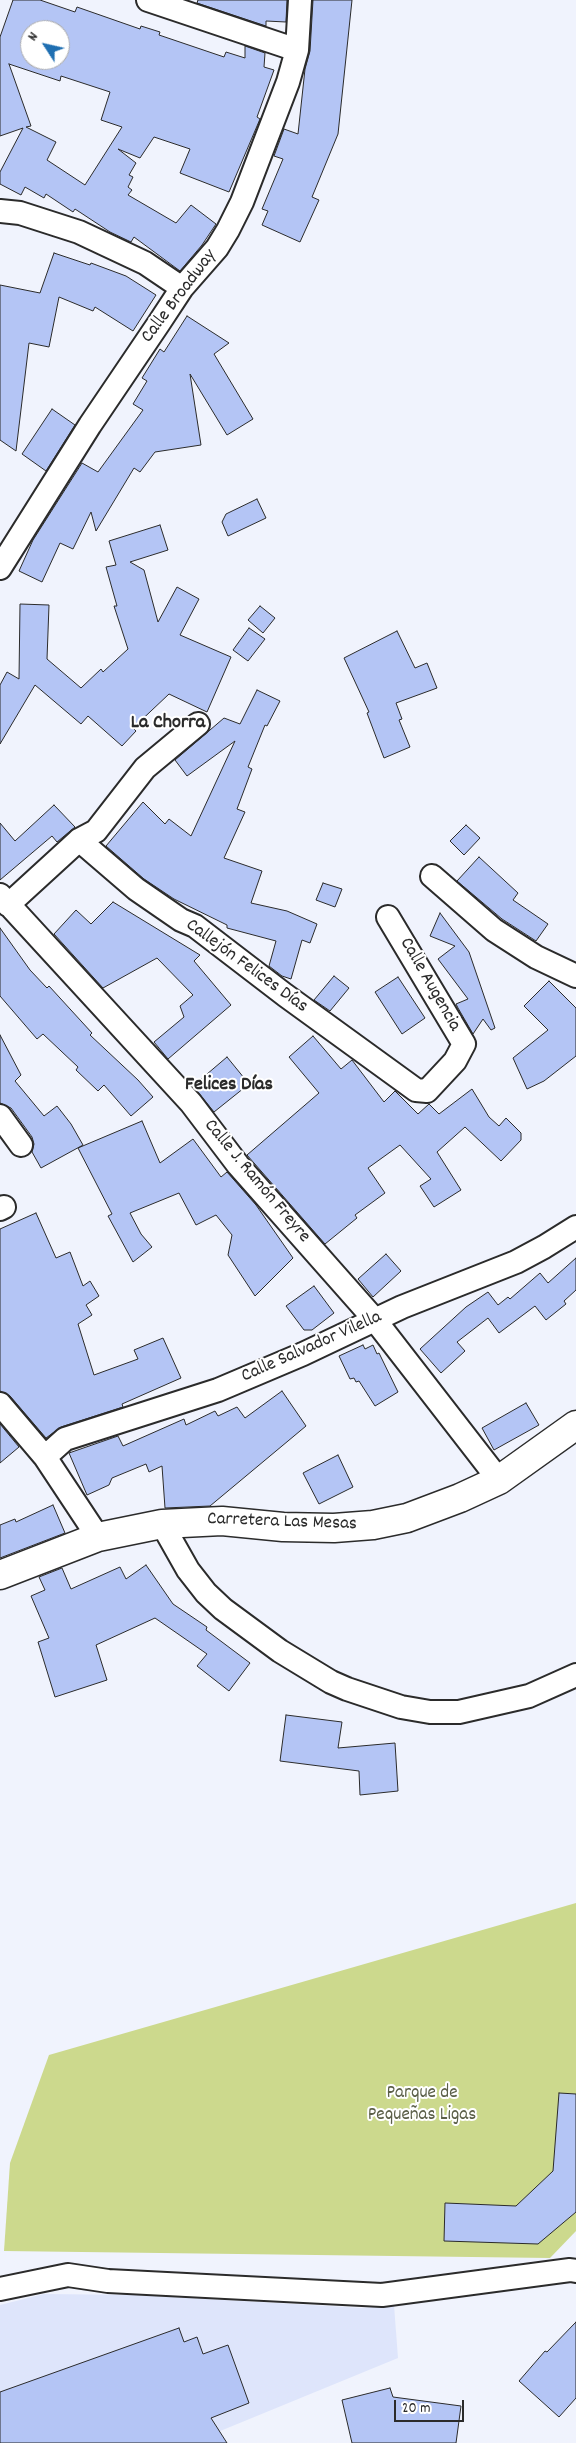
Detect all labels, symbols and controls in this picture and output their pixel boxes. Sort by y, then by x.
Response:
north arrow [20,20,70,70]
text: N [23,28,44,46]
street label: Calle Broadway [137,246,223,348]
district label: La Chorra [131,712,205,736]
street label: Callejón Felices Días [180,915,312,1019]
street label: Calle Augencia [393,934,465,1036]
district label: Felices Días [185,1074,273,1098]
street label: Calle J. Ramón Freyre [198,1116,314,1248]
street label: Calle Salvador Vilella [238,1307,386,1389]
street label: Carretera Las Mesas [207,1509,357,1537]
park label: Parque de Pequeñas Ligas [368,2083,476,2127]
scale bar [396,2390,466,2422]
text: 20 m [402,2398,430,2420]

